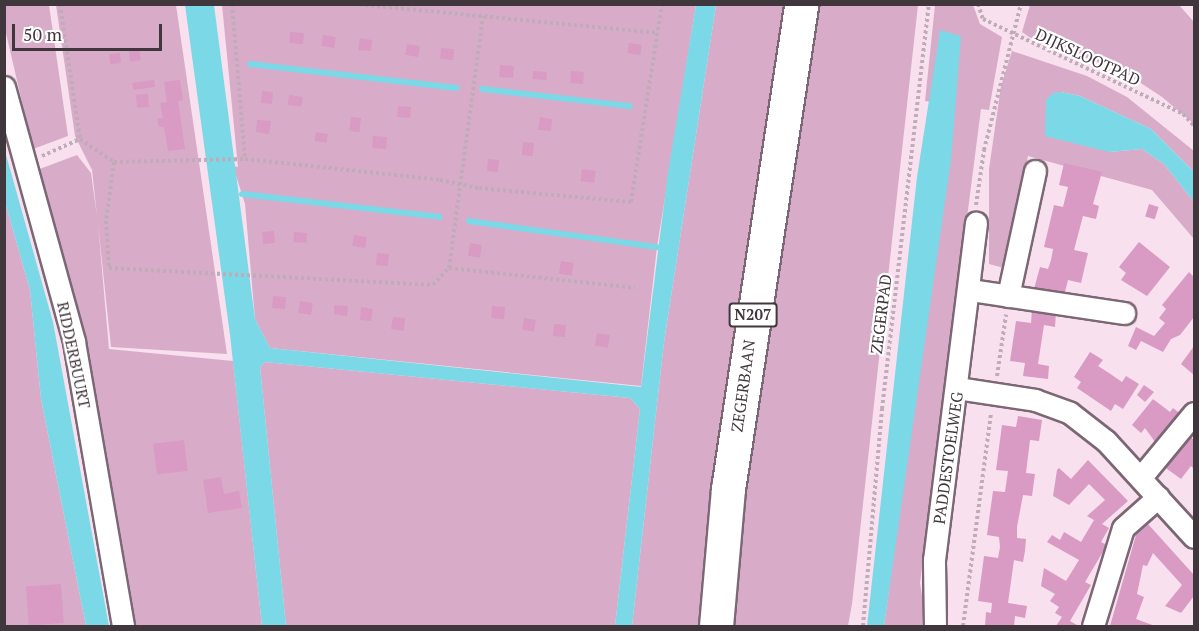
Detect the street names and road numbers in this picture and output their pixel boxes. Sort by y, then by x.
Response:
street label: DIJKSLOOTPAD [1032,24,1144,90]
street label: ZEGERPAD [867,273,895,355]
street label: RIDDERBUURT [53,300,95,410]
road number: N207 [728,303,778,327]
street label: ZEGERBAAN [727,339,759,433]
street label: PADDESTOELWEG [929,391,967,525]

